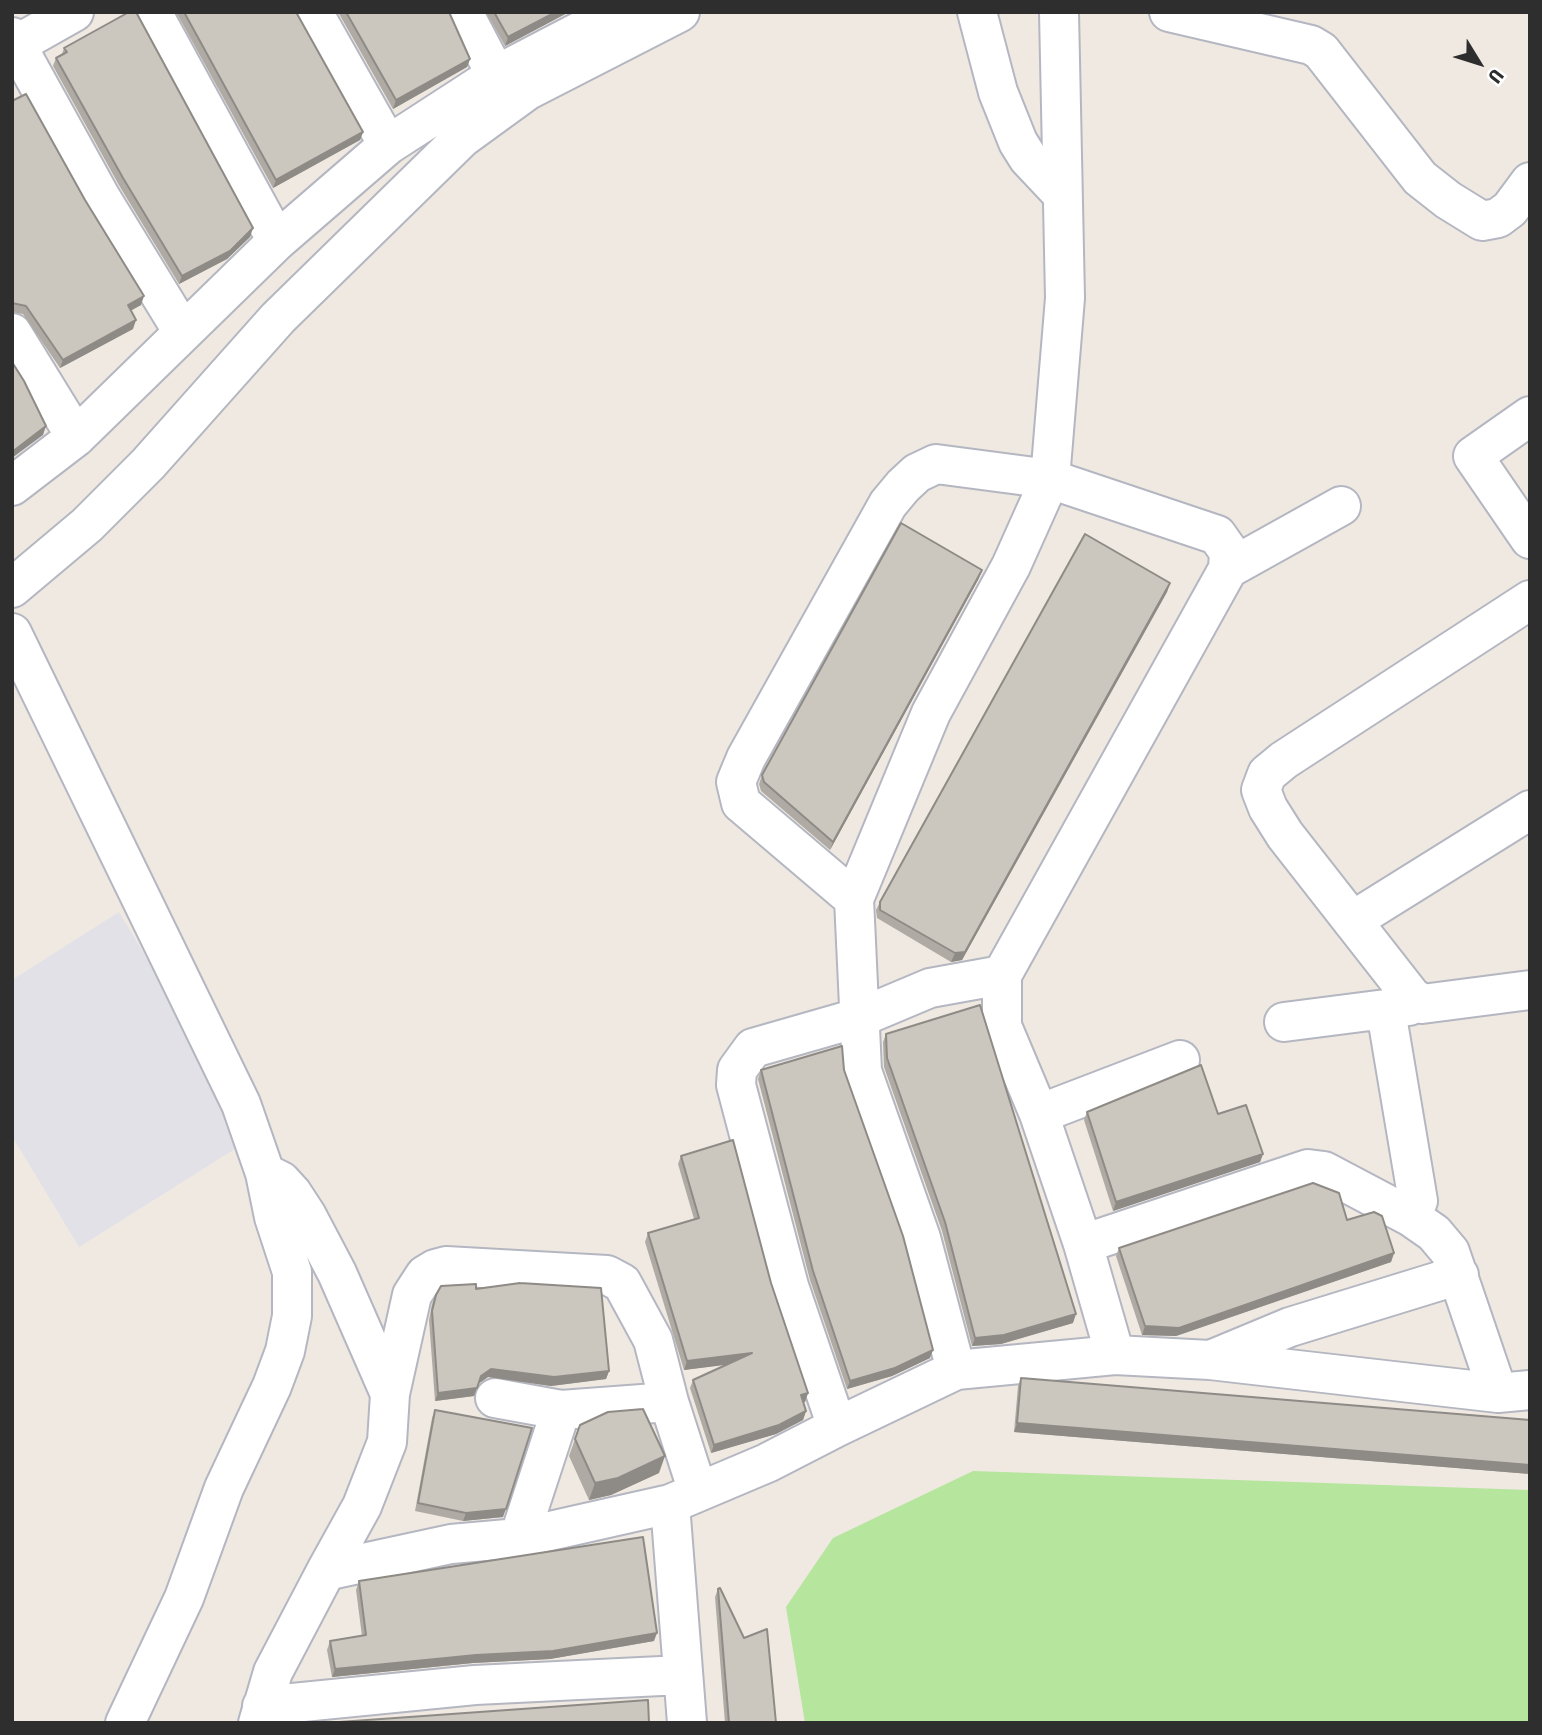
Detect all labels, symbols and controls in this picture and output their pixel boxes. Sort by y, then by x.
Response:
north arrow [1444,28,1514,98]
text: U [1483,65,1508,88]

